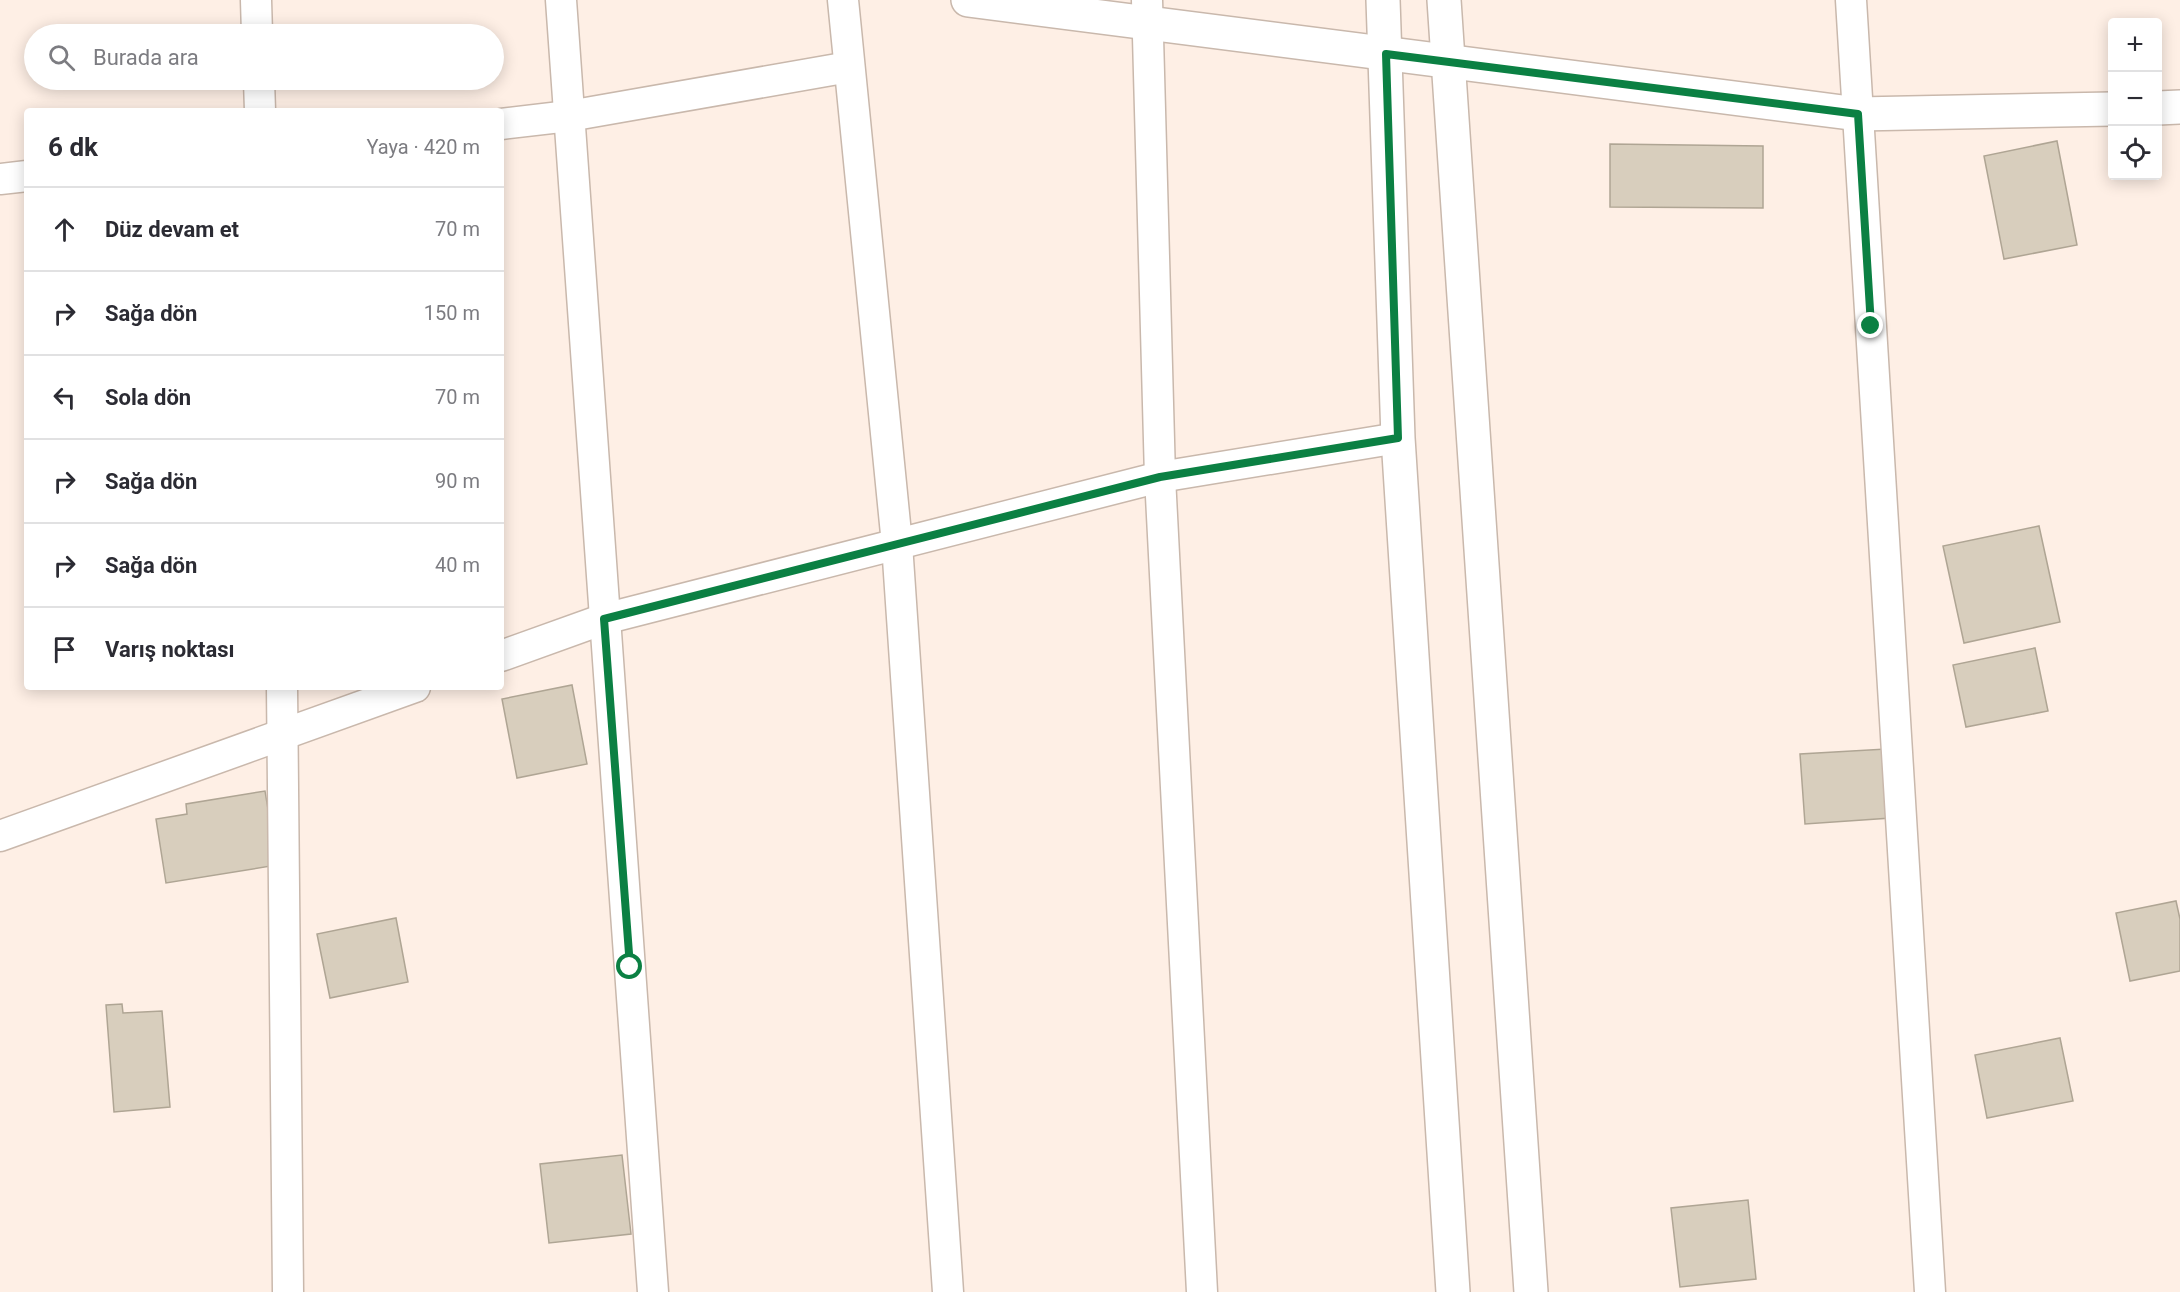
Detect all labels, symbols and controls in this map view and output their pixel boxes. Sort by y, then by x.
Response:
map controls [2108,18,2162,180]
button: + [2108,18,2162,72]
search box [24,24,504,90]
icon: search [45,41,78,74]
text: Burada ara [93,45,199,70]
button: − [2108,72,2162,126]
button: locate [2108,126,2162,180]
text: 6 dk [48,132,98,162]
text: Yaya · 420 m [366,135,480,159]
icon: ahead [48,213,81,246]
text: Düz devam et [105,217,239,242]
text: 70 m [435,217,480,241]
icon: right [48,297,81,330]
text: Sağa dön [105,301,197,326]
text: 150 m [424,301,480,325]
route end [1857,312,1883,338]
icon: left [48,381,81,414]
text: Sola dön [105,385,191,410]
text: 70 m [435,385,480,409]
icon: right [48,465,81,498]
text: Sağa dön [105,469,197,494]
text: 90 m [435,469,480,493]
icon: right [48,549,81,582]
text: Sağa dön [105,553,197,578]
text: 40 m [435,553,480,577]
icon: arrive [48,633,81,666]
text: Varış noktası [105,637,235,662]
route start [616,953,642,979]

